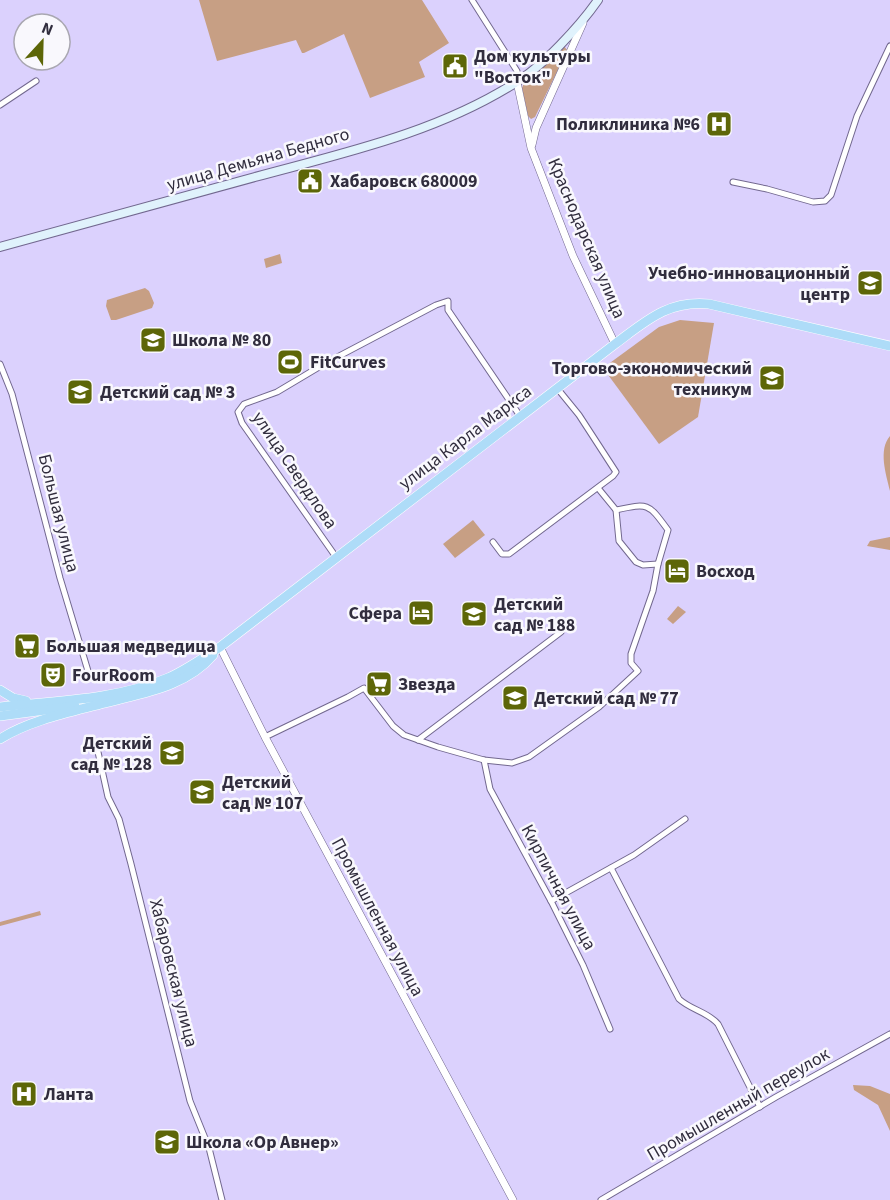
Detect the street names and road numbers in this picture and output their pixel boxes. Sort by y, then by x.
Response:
street label: улица Демьяна Бедного [164,121,352,197]
street label: Краснодарская улица [541,154,632,322]
street label: улица Карла Маркса [394,379,537,496]
street label: улица Свердлова [246,407,343,534]
street label: Большая улица [32,451,85,575]
street label: Кирпичная улица [515,820,602,955]
street label: Промышленная улица [325,834,430,1001]
street label: Хабаровская улица [143,896,204,1050]
street label: Промышленный переулок [642,1042,834,1167]

